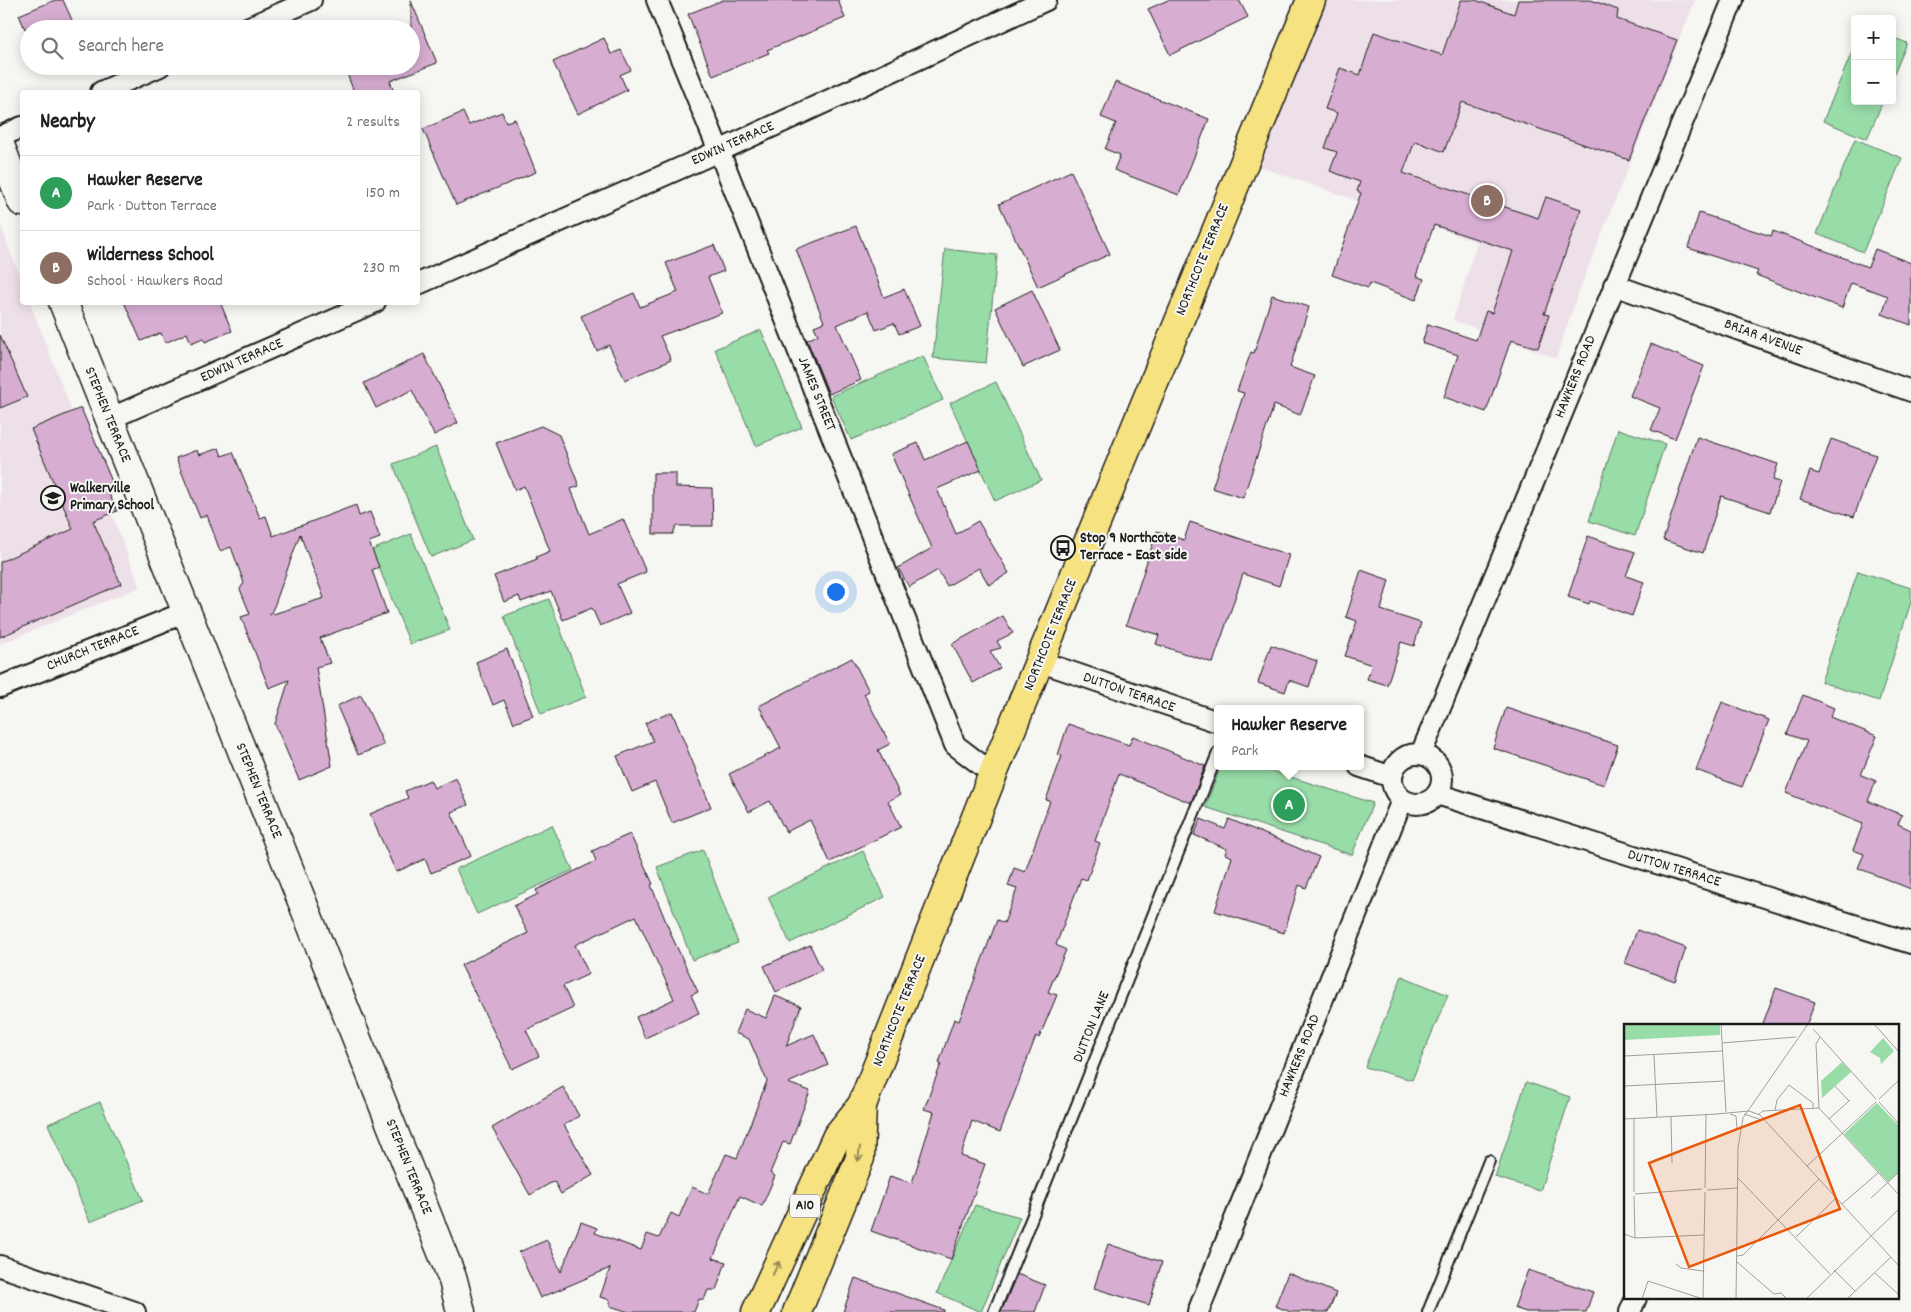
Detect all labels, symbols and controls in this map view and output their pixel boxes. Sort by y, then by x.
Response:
map controls [1851,15,1896,105]
button: + [1851,15,1896,60]
search box [20,20,420,75]
icon: search [38,34,66,62]
text: Search here [78,34,164,61]
button: − [1851,60,1896,105]
text: Nearby [40,108,95,138]
text: 2 results [346,111,400,134]
street label: EDWIN TERRACE [688,116,778,172]
text: Hawker Reserve [87,168,203,195]
text: A [52,182,60,205]
text: 150 m [366,182,400,205]
pin: B [1471,182,1503,220]
text: Park · Dutton Terrace [87,195,217,218]
street label: NORTHCOTE TERRACE [1170,200,1236,319]
text: Wilderness School [87,243,214,270]
text: B [52,257,60,280]
text: 230 m [363,257,400,280]
text: School · Hawkers Road [87,270,223,293]
street label: BRIAR AVENUE [1721,314,1805,362]
street label: HAWKERS ROAD [1549,332,1603,422]
street label: EDWIN TERRACE [197,333,287,389]
street label: JAMES STREET [791,353,841,435]
street label: STEPHEN TERRACE [78,364,136,466]
place label: Walkerville Primary School [70,478,154,517]
school or university icon: Walkerville Primary School [40,485,66,511]
place label: Stop 9 Northcote Terrace - East side [1080,528,1188,567]
bus stop icon: Stop 9 Northcote Terrace - East side [1050,535,1076,561]
street label: NORTHCOTE TERRACE [1018,575,1084,694]
your location [823,579,849,605]
street label: CHURCH TERRACE [43,620,143,678]
street label: DUTTON TERRACE [1080,667,1178,719]
popup [1214,705,1364,770]
text: Hawker Reserve [1231,713,1347,740]
street label: STEPHEN TERRACE [229,740,287,842]
text: Park [1231,740,1258,763]
pin: A [1273,786,1305,824]
street label: DUTTON TERRACE [1625,844,1723,894]
street label: NORTHCOTE TERRACE [867,951,933,1070]
street label: DUTTON LANE [1068,988,1116,1066]
street label: HAWKERS ROAD [1273,1011,1327,1101]
inset map [1624,1024,1898,1300]
street label: STEPHEN TERRACE [379,1116,437,1218]
one-way arrow [854,1145,864,1161]
road number: A10 [790,1194,820,1218]
one-way arrow [772,1261,781,1276]

